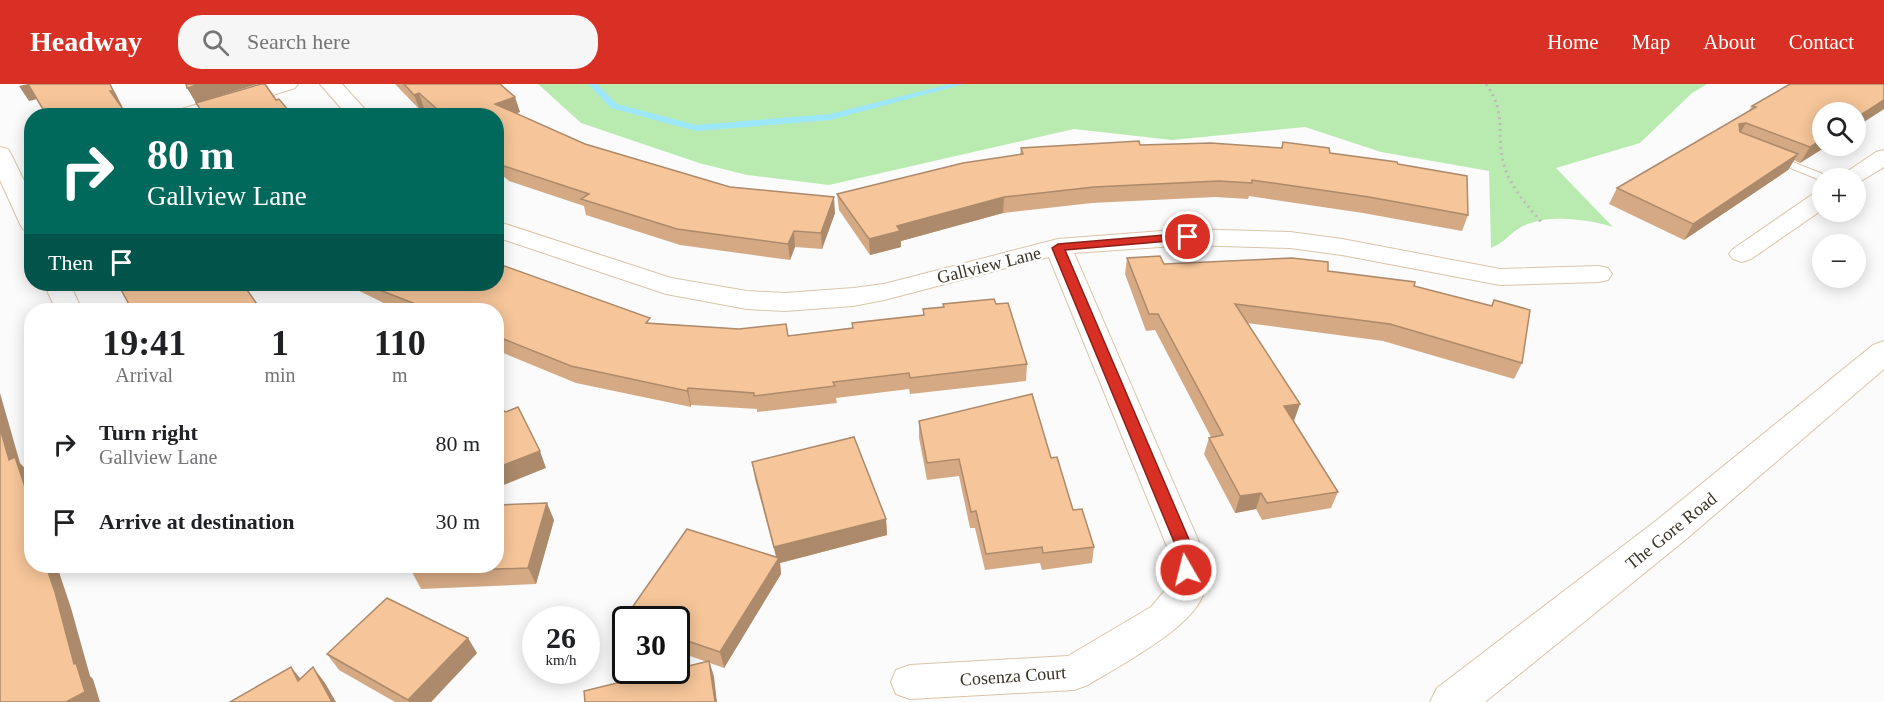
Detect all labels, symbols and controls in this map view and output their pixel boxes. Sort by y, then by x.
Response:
search box [178,15,598,69]
text: Headway [30,26,142,57]
icon: search [199,26,232,59]
text: Search here [247,29,350,54]
text: Home [1547,30,1599,54]
text: Map [1632,30,1670,54]
text: About [1703,30,1756,54]
text: Contact [1789,30,1854,54]
map controls [1812,102,1866,288]
button: search [1812,102,1866,156]
icon: right [48,132,126,210]
text: 80 m [147,132,235,178]
button: + [1812,168,1866,222]
text: Gallview Lane [147,181,307,211]
pin [1162,211,1213,262]
icon: arrive [1171,220,1204,253]
button: − [1812,234,1866,288]
street label: Gallview Lane [935,242,1043,288]
icon: arrive [105,246,138,279]
text: Then [48,250,93,275]
text: 19:41 [102,323,186,363]
text: 1 [271,323,289,363]
text: 110 [374,323,426,363]
text: Arrival [115,364,173,386]
text: min [264,364,296,386]
text: m [392,364,408,386]
text: Turn right [99,420,198,445]
icon: right [48,428,81,461]
text: 80 m [435,431,480,456]
text: Gallview Lane [99,446,217,468]
street label: The Gore Road [1622,488,1720,574]
icon: arrive [48,506,81,539]
text: Arrive at destination [99,509,295,534]
text: 30 m [435,509,480,534]
position arrow [1154,538,1218,602]
speed limit sign: 30 [612,606,690,684]
text: 26 [546,621,576,654]
text: km/h [546,652,576,668]
street label: Cosenza Court [959,662,1067,690]

